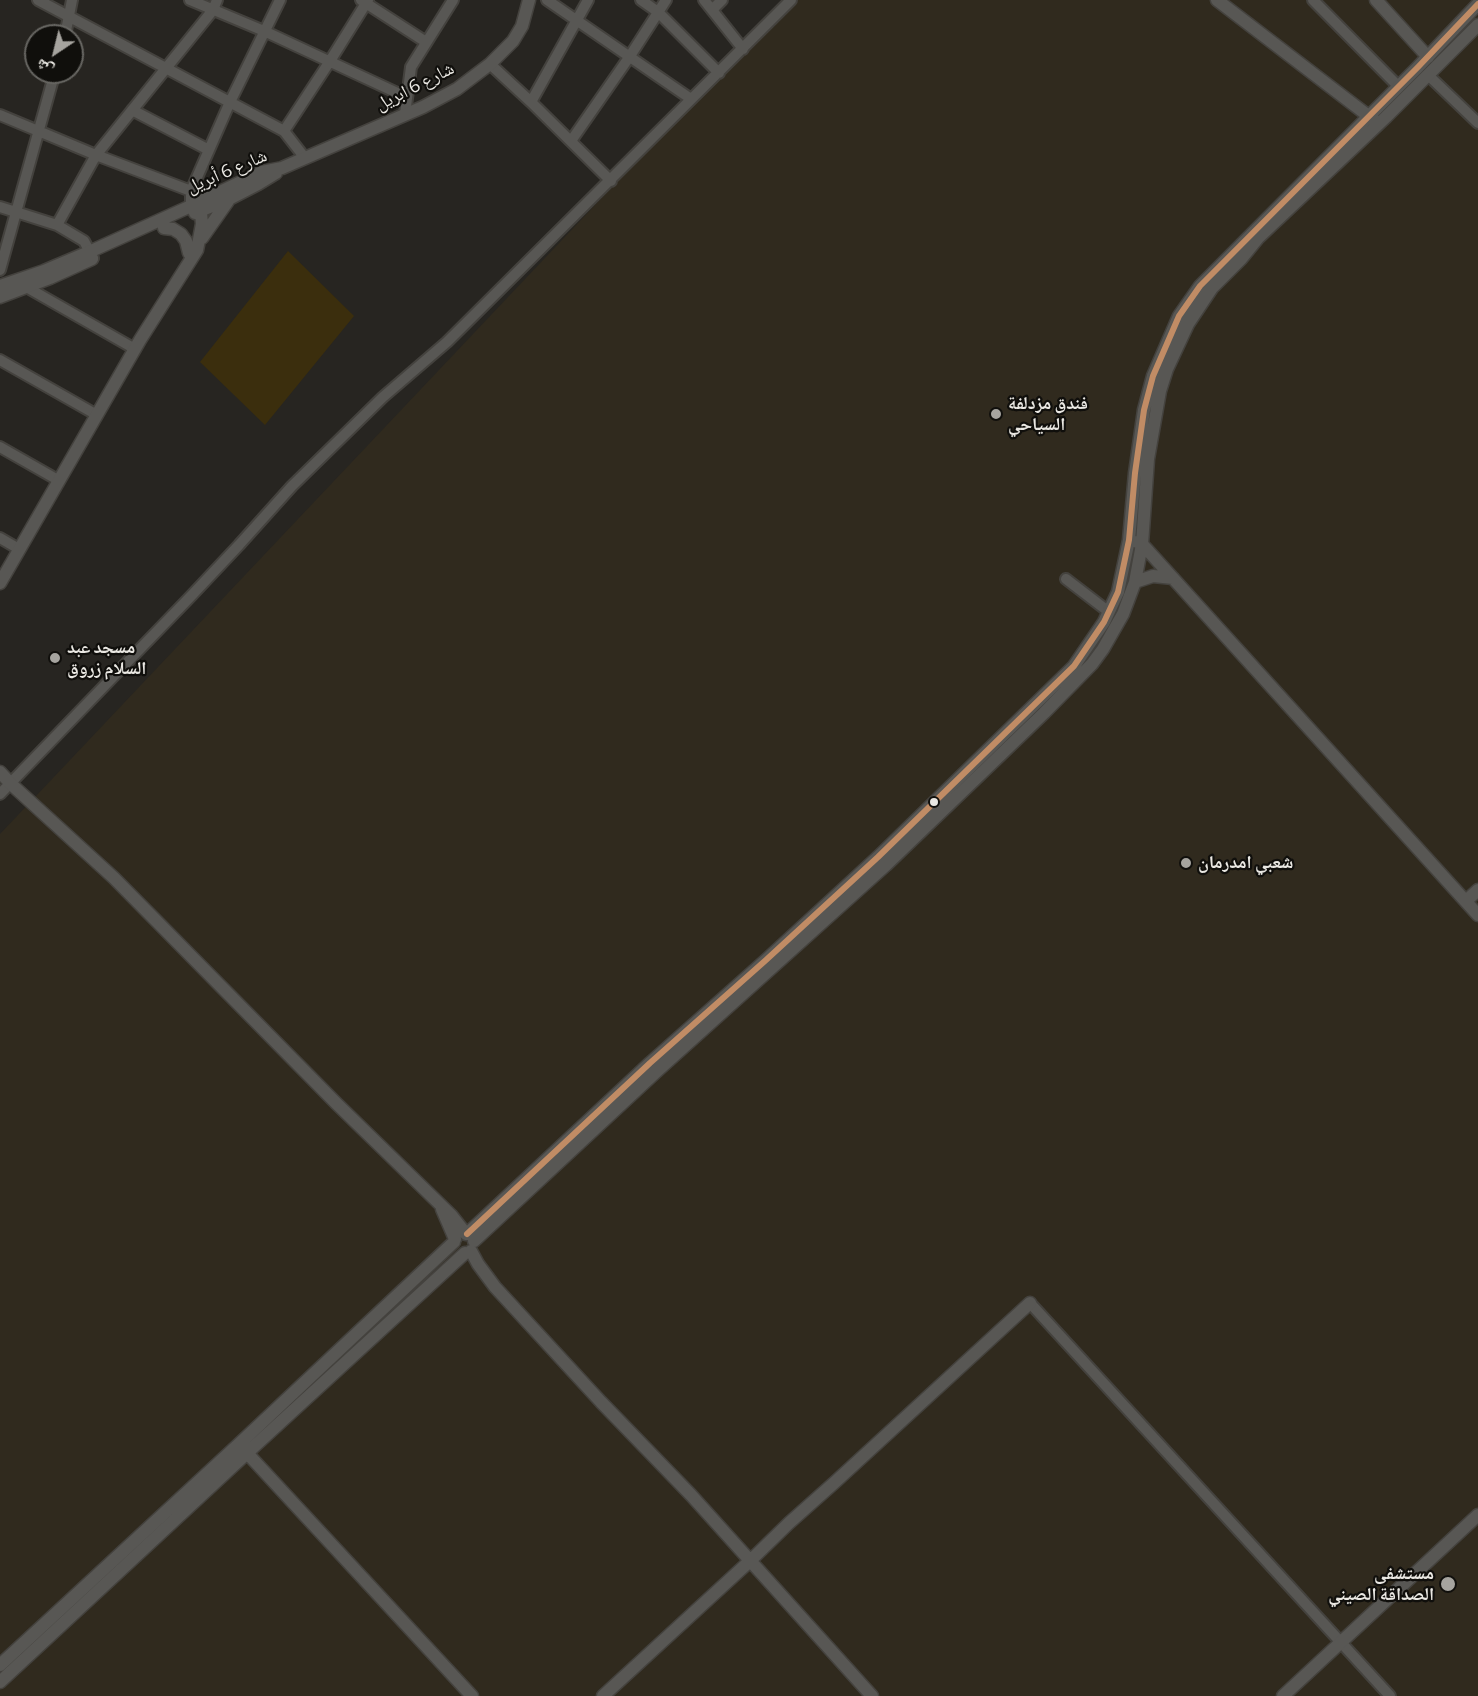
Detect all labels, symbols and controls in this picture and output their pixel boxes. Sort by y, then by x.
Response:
north arrow [24,24,84,84]
text: ش [32,55,57,80]
street label: شارع 6 ابريل [372,58,458,116]
street label: شارع 6 أبريل [184,145,270,199]
place label: فندق مزدلفة السياحي [1008,393,1088,436]
marker: فندق مزدلفة السياحي [989,407,1003,421]
place label: مسجد عبد السلام زروق [67,637,146,680]
marker: مسجد عبد السلام زروق [48,651,62,665]
unlabelled marker [928,796,940,808]
place label: شعبي امدرمان [1198,852,1293,874]
marker: شعبي امدرمان [1179,856,1193,870]
place label: مستشفى الصداقة الصيني [1328,1563,1434,1606]
marker: مستشفى الصداقة الصيني [1439,1575,1457,1593]

